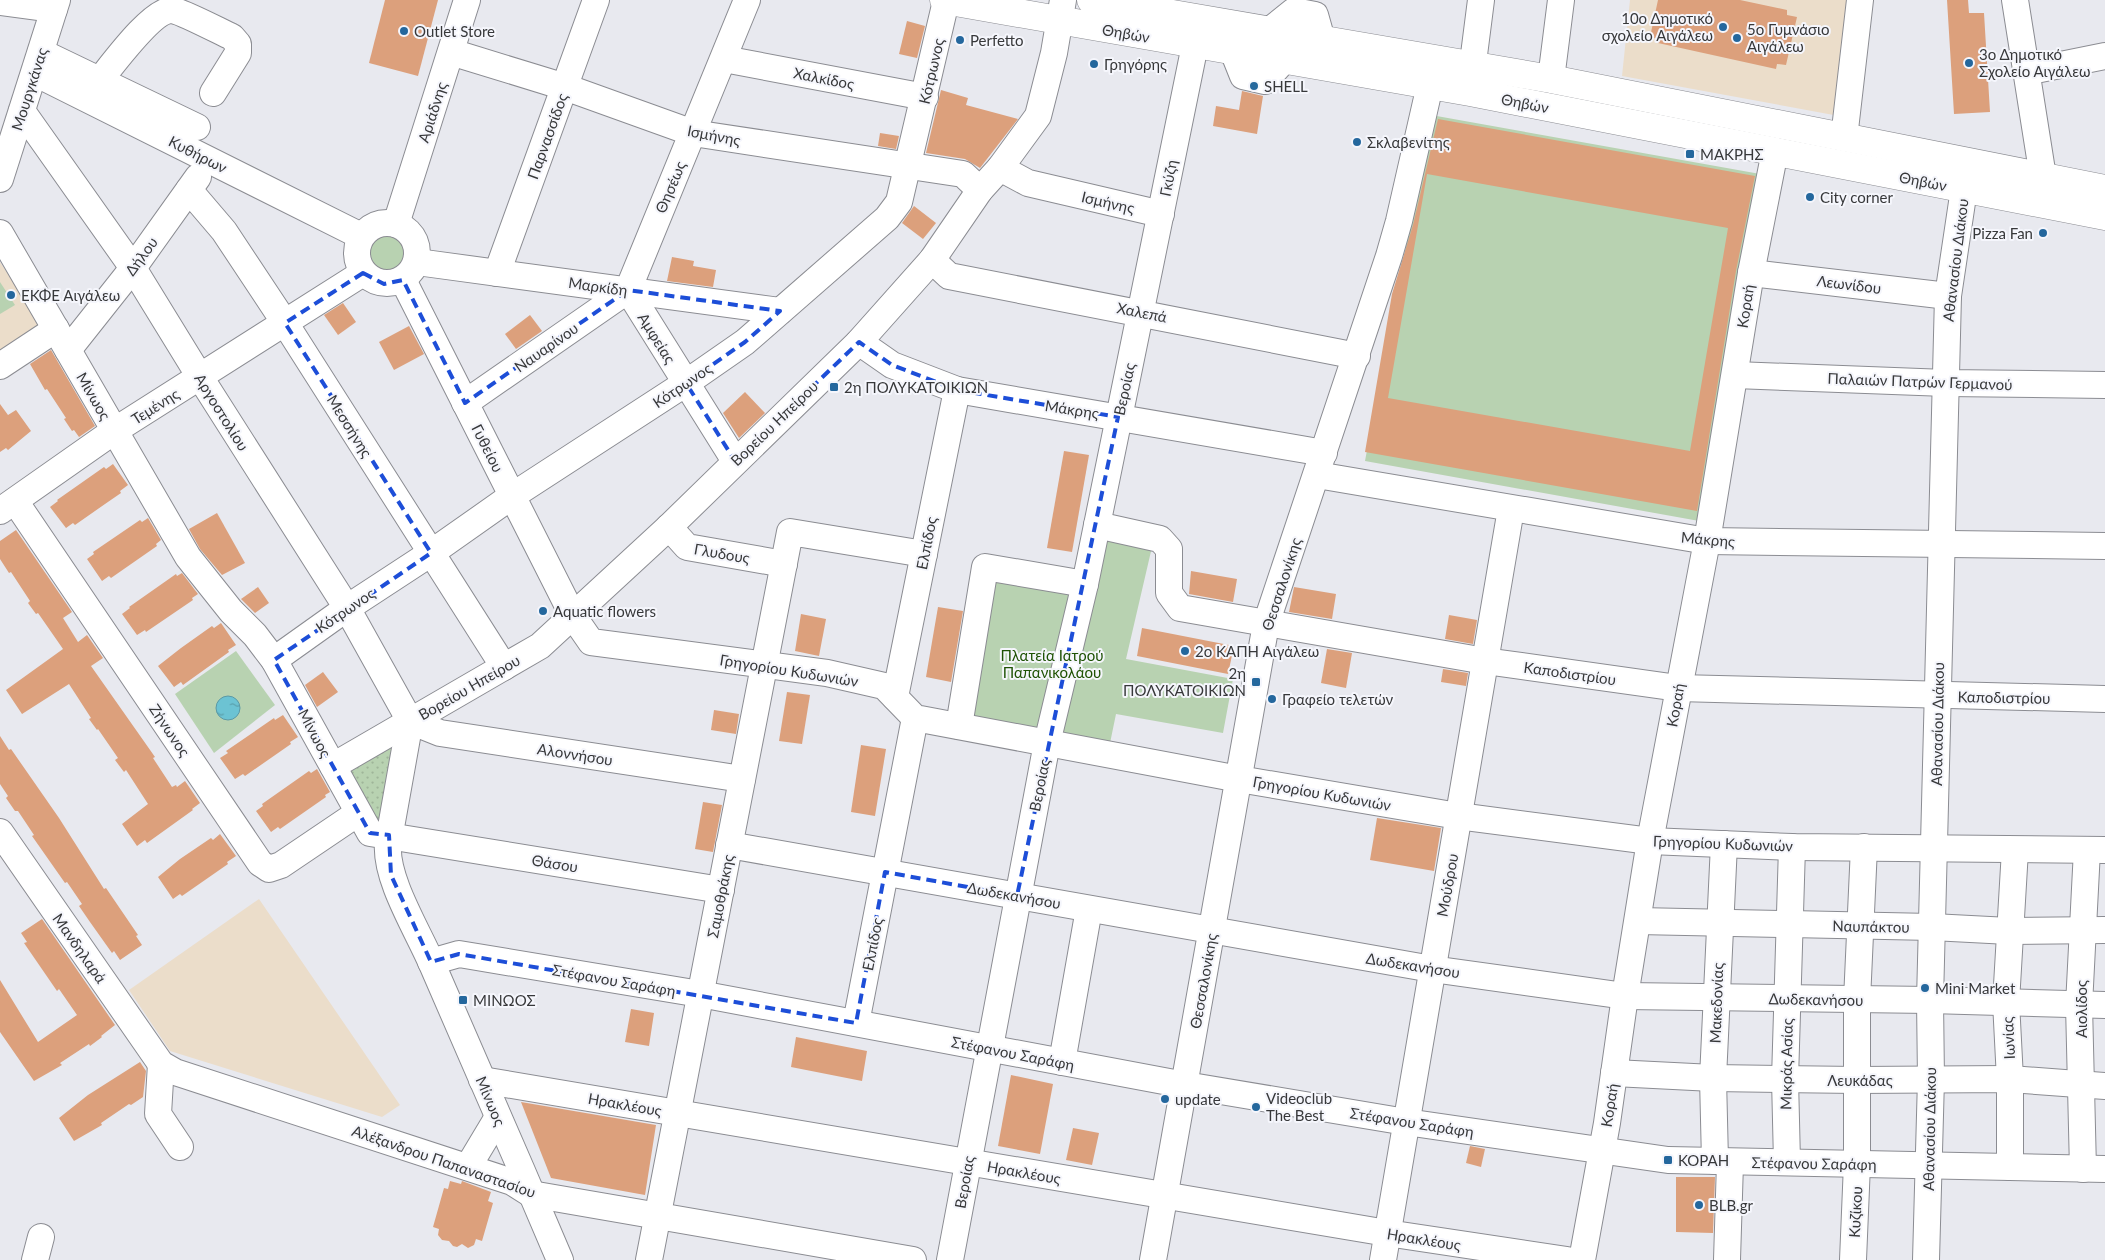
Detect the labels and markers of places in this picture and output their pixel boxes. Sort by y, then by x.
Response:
place label: 10ο Δημοτικό σχολείο Αιγάλεω [1602,9,1713,44]
place label: 5ο Γυμνάσιο Αιγάλεω [1747,20,1829,55]
marker: 10ο Δημοτικό σχολείο Αιγάλεω [1717,21,1729,33]
place label: Outlet Store [414,22,495,40]
marker: Outlet Store [398,25,410,37]
place label: Perfetto [970,31,1024,49]
marker: 5ο Γυμνάσιο Αιγάλεω [1731,32,1743,44]
marker: Perfetto [954,34,966,46]
place label: 3ο Δημοτικό Σχολείο Αιγάλεω [1979,45,2090,80]
place label: Γρηγόρης [1104,55,1167,73]
marker: 3ο Δημοτικό Σχολείο Αιγάλεω [1963,57,1975,69]
marker: Γρηγόρης [1088,58,1100,70]
place label: SHELL [1264,77,1308,95]
marker: SHELL [1248,80,1260,92]
place label: Σκλαβενίτης [1367,133,1450,151]
marker: Σκλαβενίτης [1351,136,1363,148]
place label: ΜΑΚΡΗΣ [1700,145,1764,163]
marker: ΜΑΚΡΗΣ [1684,148,1696,160]
place label: City corner [1820,188,1893,206]
marker: City corner [1804,191,1816,203]
place label: Pizza Fan [1972,224,2033,242]
marker: Pizza Fan [2037,227,2049,239]
place label: ΕΚΦΕ Αιγάλεω [21,286,120,304]
marker: ΕΚΦΕ Αιγάλεω [5,289,17,301]
place label: 2η ΠΟΛΥΚΑΤΟΙΚΙΏΝ [844,378,988,396]
marker: 2η ΠΟΛΥΚΑΤΟΙΚΙΏΝ [828,381,840,393]
place label: Aquatic flowers [553,602,656,620]
marker: Aquatic flowers [537,605,549,617]
place label: 2ο ΚΑΠΗ Αιγάλεω [1195,642,1319,660]
marker: 2ο ΚΑΠΗ Αιγάλεω [1179,645,1191,657]
place label: 2η ΠΟΛΥΚΑΤΟΙΚΙΩΝ [1123,664,1246,699]
marker: 2η ΠΟΛΥΚΑΤΟΙΚΙΩΝ [1250,676,1262,688]
place label: Γραφείο τελετών [1282,690,1394,708]
marker: Γραφείο τελετών [1266,693,1278,705]
place label: Mini Market [1935,979,2016,997]
marker: Mini Market [1919,982,1931,994]
place label: ΜΙΝΩΟΣ [473,991,536,1009]
marker: ΜΙΝΩΟΣ [457,994,469,1006]
place label: Videoclub The Best [1266,1089,1332,1124]
place label: update [1175,1090,1221,1108]
marker: update [1159,1093,1171,1105]
marker: Videoclub The Best [1250,1101,1262,1113]
place label: ΚΟΡΑΗ [1678,1151,1729,1169]
marker: ΚΟΡΑΗ [1662,1154,1674,1166]
place label: BLB.gr [1709,1196,1753,1214]
marker: BLB.gr [1693,1199,1705,1211]

